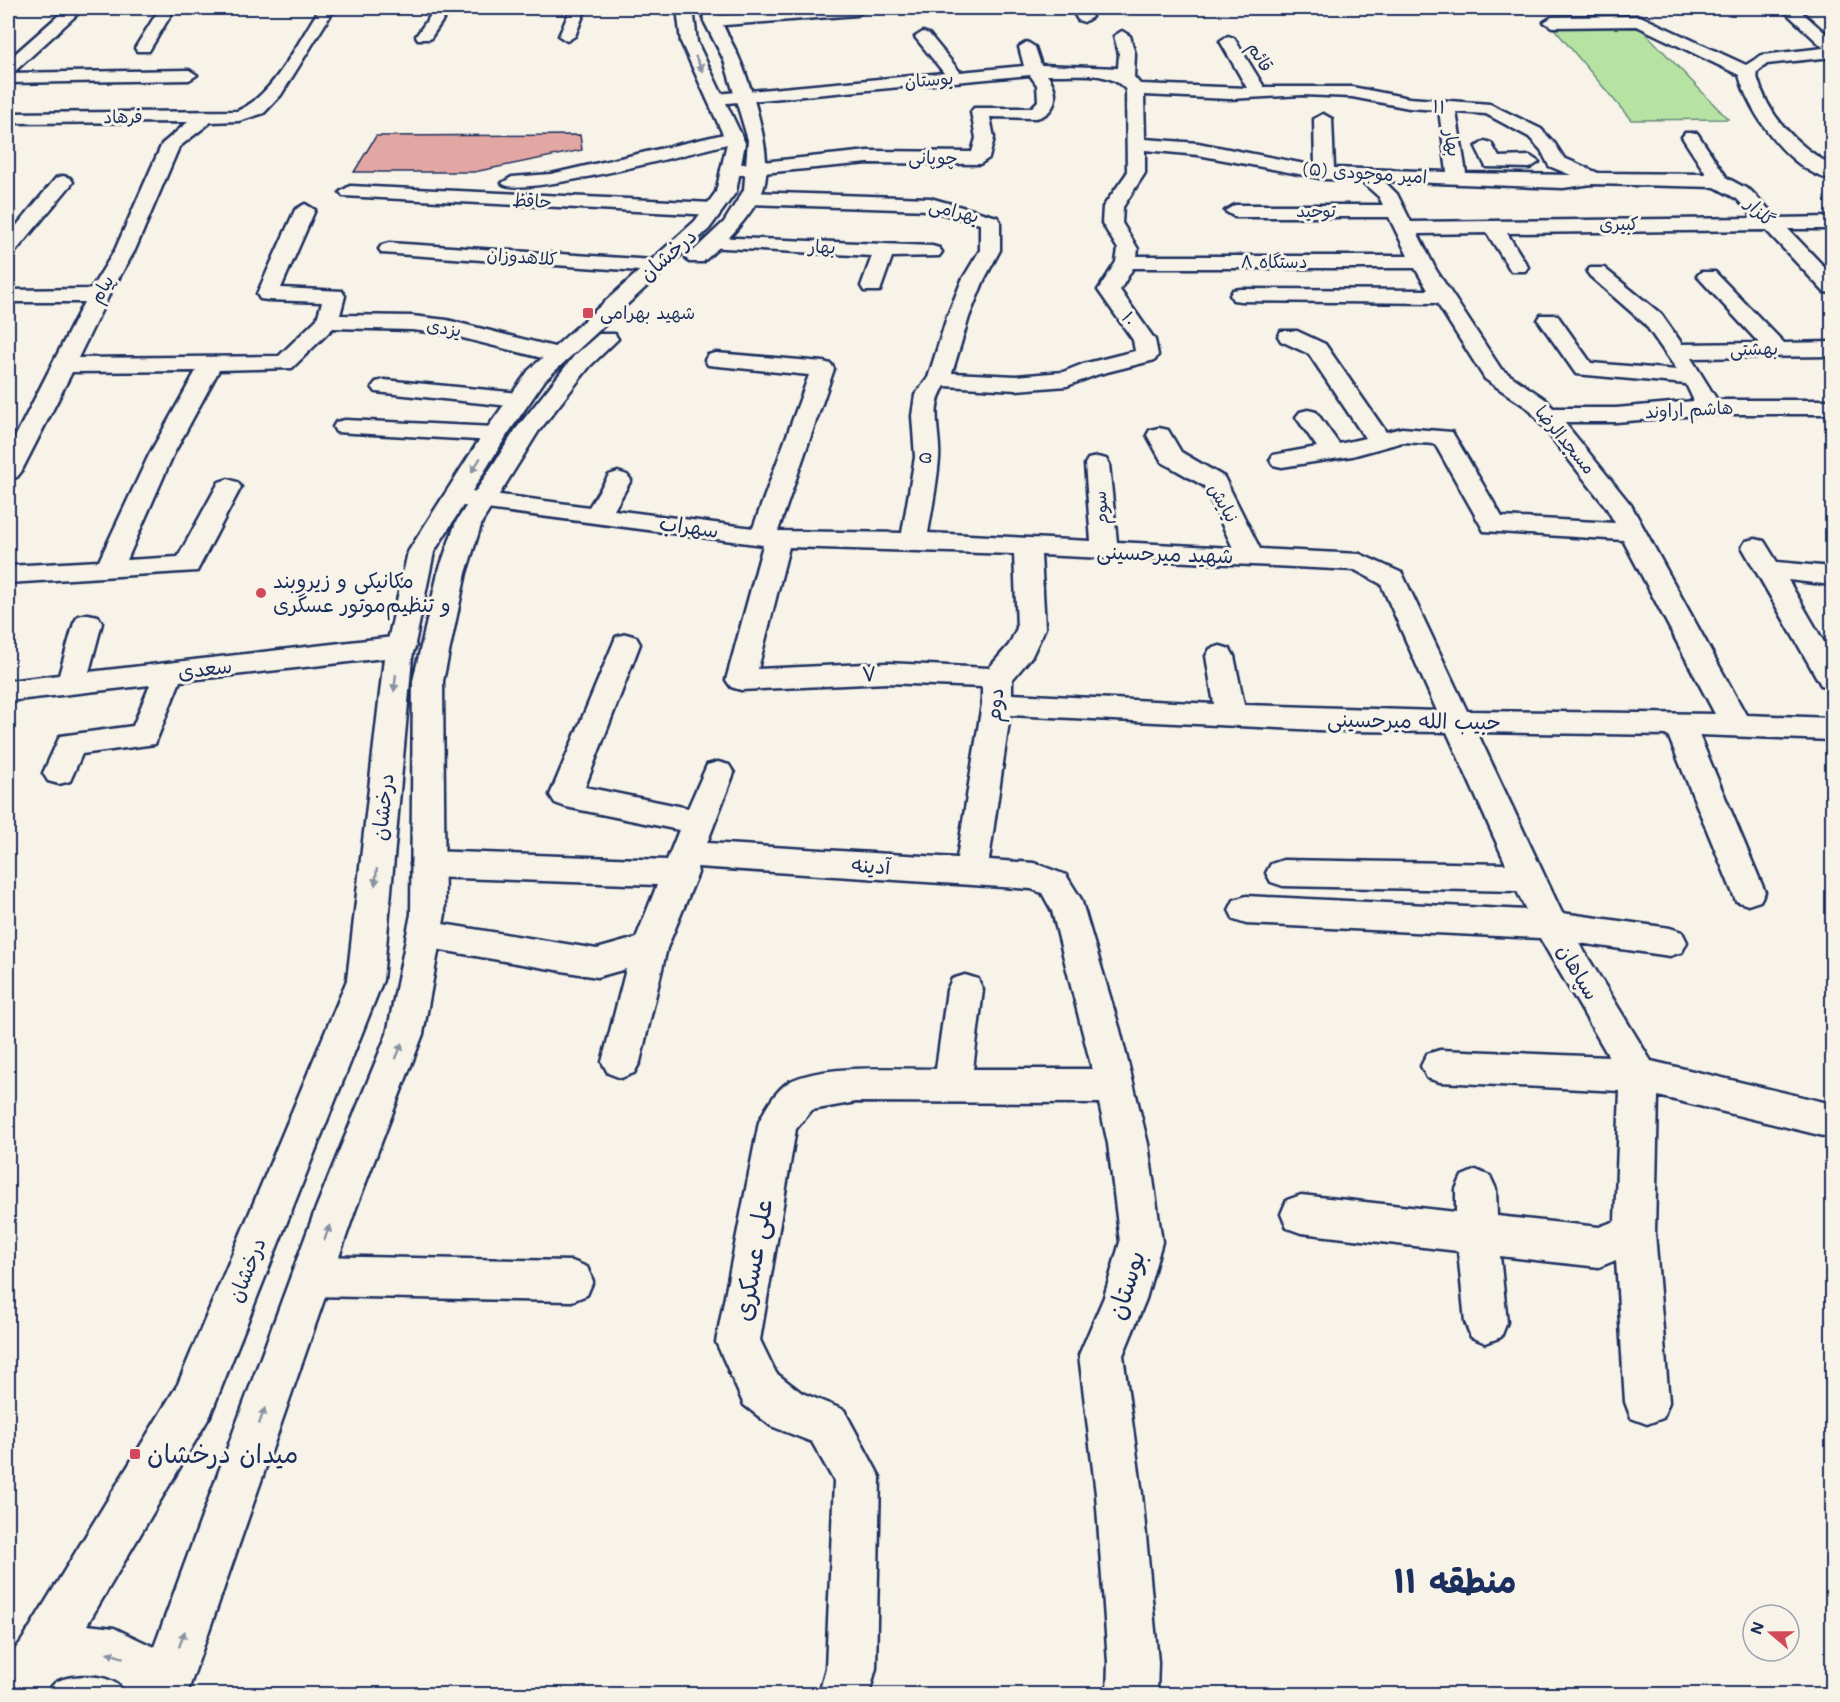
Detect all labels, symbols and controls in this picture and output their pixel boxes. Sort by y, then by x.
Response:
street label: قائم [1240,37,1279,78]
one-way arrow [695,55,704,72]
street label: بوستان [903,65,954,93]
street label: ۱۱ [1431,93,1447,119]
street label: فرهاد [103,104,143,128]
street label: بهار [1439,125,1467,158]
street label: چوپانی [908,145,958,170]
street label: امیر موجودی (۵) [1302,156,1428,188]
street label: حافظ [512,187,552,213]
street label: گلزار [1739,190,1781,231]
street label: بهرامی [927,192,982,228]
street label: توحید [1296,198,1337,222]
street label: کبیری [1599,211,1639,235]
street label: درخشان [633,221,701,286]
street label: بهار [806,233,836,258]
street label: کلاهدوزان [486,242,559,270]
street label: ۸ دستگاه [1241,249,1307,273]
street label: پیام [84,270,121,308]
place label: شهید بهرامی [600,300,695,324]
marker: شهید بهرامی [581,306,595,320]
street label: ۱۰ [1116,306,1143,330]
street label: یزدی [425,312,464,342]
street label: بهشتی [1730,336,1778,360]
street label: هاشم اراوند [1644,395,1734,426]
street label: مسجدالرضا [1530,400,1601,479]
street label: ۵ [912,451,936,465]
one-way arrow [470,457,481,473]
street label: نیایش [1203,479,1245,526]
street label: سوم [1087,490,1116,526]
street label: سهراب [658,508,721,544]
street label: شهید میرحسینی [1096,537,1234,570]
place label: مکانیکی و زیروبند و تنظیم‌موتور عسگری [273,566,451,621]
marker: مکانیکی و زیروبند و تنظیم‌موتور عسگری [254,586,268,600]
street label: سعدی [176,651,234,684]
street label: ۷ [861,659,877,686]
one-way arrow [390,674,400,693]
street label: دوم [979,687,1012,723]
street label: حبیب الله میرحسینی [1327,704,1501,737]
street label: درخشان [365,772,398,842]
street label: آدینه [851,850,892,879]
one-way arrow [371,868,381,887]
street label: سپاهان [1551,938,1607,1005]
one-way arrow [395,1042,404,1060]
street label: علی عسکری [725,1196,781,1324]
one-way arrow [323,1224,333,1242]
street label: درخشان [220,1233,271,1306]
street label: بوستان [1098,1246,1152,1324]
one-way arrow [257,1407,267,1425]
place label: میدان درخشان [147,1436,298,1470]
marker: میدان درخشان [128,1447,142,1461]
district label: منطقه ۱۱ [1394,1558,1516,1601]
north arrow [1741,1603,1801,1663]
text: N [1744,1618,1768,1637]
one-way arrow [178,1630,188,1648]
one-way arrow [106,1650,124,1659]

